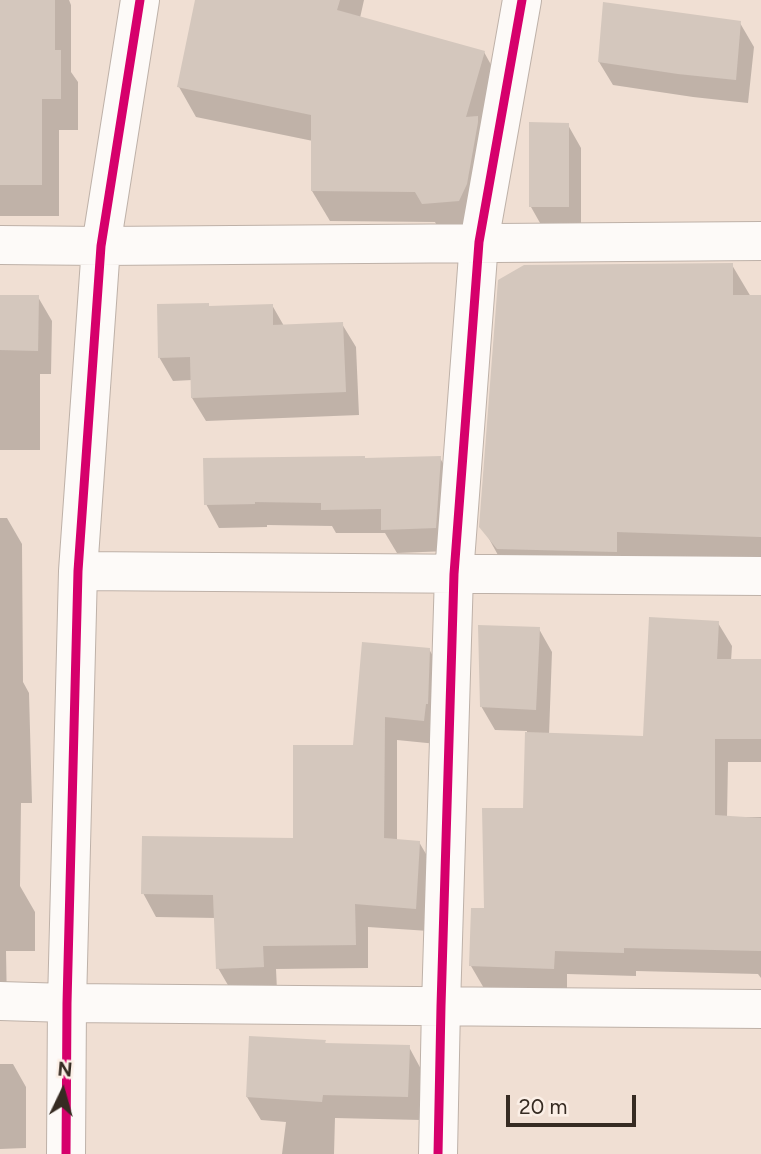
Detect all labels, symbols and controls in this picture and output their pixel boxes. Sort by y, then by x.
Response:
north arrow [28,1056,98,1126]
text: N [57,1057,73,1082]
scale bar [509,1080,638,1124]
text: 20 m [519,1094,567,1119]

